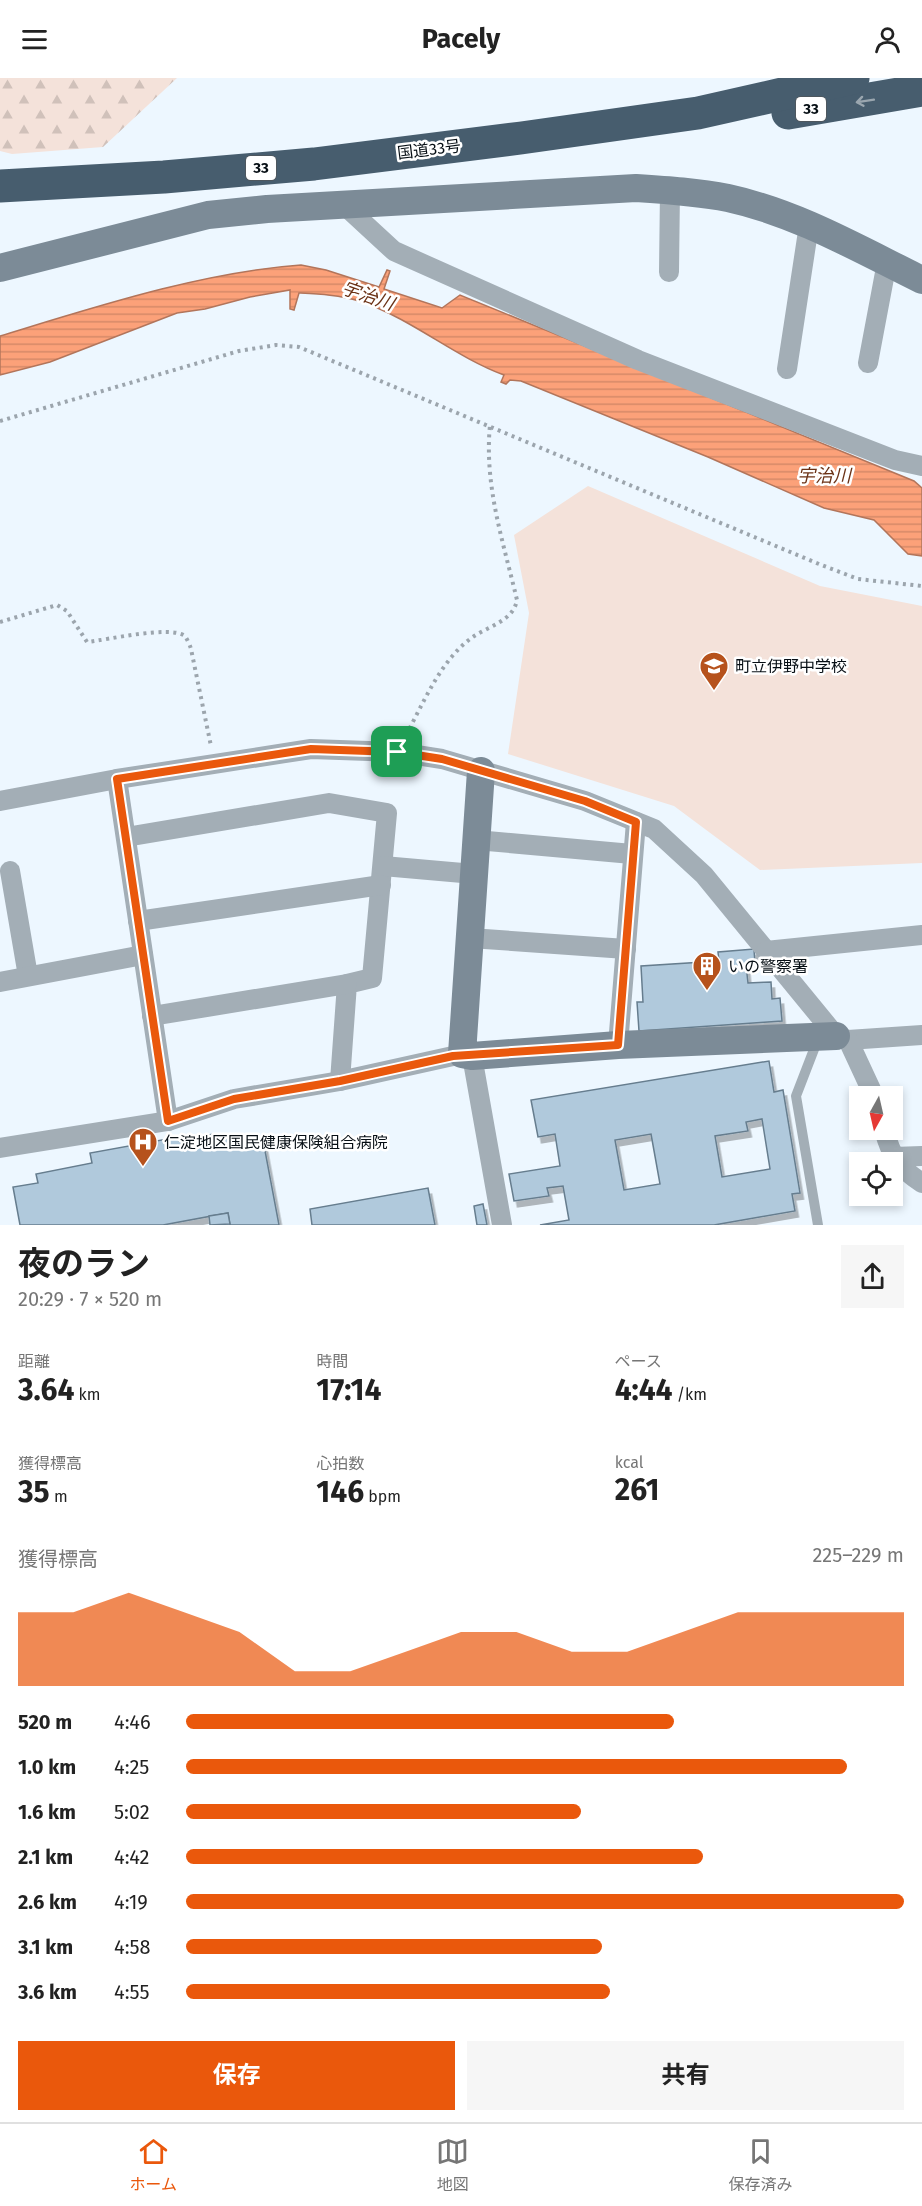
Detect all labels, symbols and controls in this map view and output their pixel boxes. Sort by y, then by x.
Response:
icon: menu [18,23,51,56]
text: Pacely [422,23,500,55]
icon: person [871,23,904,56]
one-way arrow [855,96,875,107]
road number: 33 [796,97,826,121]
street label: 国道33号 [396,136,462,163]
road number: 33 [246,156,276,180]
water label: 宇治川 [339,277,399,316]
water label: 宇治川 [797,465,853,487]
school or university icon: 町立伊野中学校 [698,650,730,692]
place label: 町立伊野中学校 [735,657,847,676]
pin [371,726,422,777]
icon: arrive [380,735,413,768]
building icon: いの警察署 [691,950,723,992]
place label: いの警察署 [728,957,808,976]
north arrow [849,1086,903,1140]
map controls [849,1086,903,1206]
hospital icon: 仁淀地区国民健康保険組合病院 [127,1126,159,1168]
place label: 仁淀地区国民健康保険組合病院 [164,1133,388,1152]
button: locate [849,1152,903,1206]
text: 夜のラン [18,1244,150,1284]
button: share [841,1245,904,1308]
text: 20:29 · 7 × 520 m [18,1287,162,1311]
text: 距離 [18,1352,50,1371]
text: 時間 [316,1352,348,1371]
text: ペース [615,1352,662,1371]
text: 3.64 [18,1372,74,1408]
text: 17:14 [316,1372,381,1408]
text: 4:44 [615,1372,673,1408]
text: km [74,1385,101,1404]
text: /km [673,1385,707,1404]
text: kcal [615,1453,643,1472]
text: 獲得標高 [18,1454,82,1473]
text: 心拍数 [316,1454,364,1473]
text: 261 [615,1472,659,1508]
text: 35 [18,1474,50,1510]
text: 146 [316,1474,364,1510]
text: m [50,1487,68,1506]
text: bpm [364,1487,401,1506]
text: 225–229 m [812,1543,904,1567]
text: 獲得標高 [18,1547,98,1571]
text: 520 m [18,1710,72,1734]
text: 4:46 [114,1710,151,1734]
text: 1.0 km [18,1755,76,1779]
text: 4:25 [114,1755,149,1779]
text: 1.6 km [18,1800,76,1824]
text: 5:02 [114,1800,150,1824]
text: 2.1 km [18,1845,73,1869]
text: 4:42 [114,1845,149,1869]
text: 2.6 km [18,1890,77,1914]
text: 4:19 [114,1890,148,1914]
text: 3.1 km [18,1935,73,1959]
text: 4:58 [114,1935,151,1959]
text: 3.6 km [18,1980,77,2004]
text: 4:55 [114,1980,149,2004]
button: 保存 [18,2041,455,2110]
button: 共有 [467,2041,904,2110]
tab: ホーム [130,2135,177,2195]
tab: 地図 [436,2135,469,2195]
tab: 保存済み [728,2135,792,2195]

